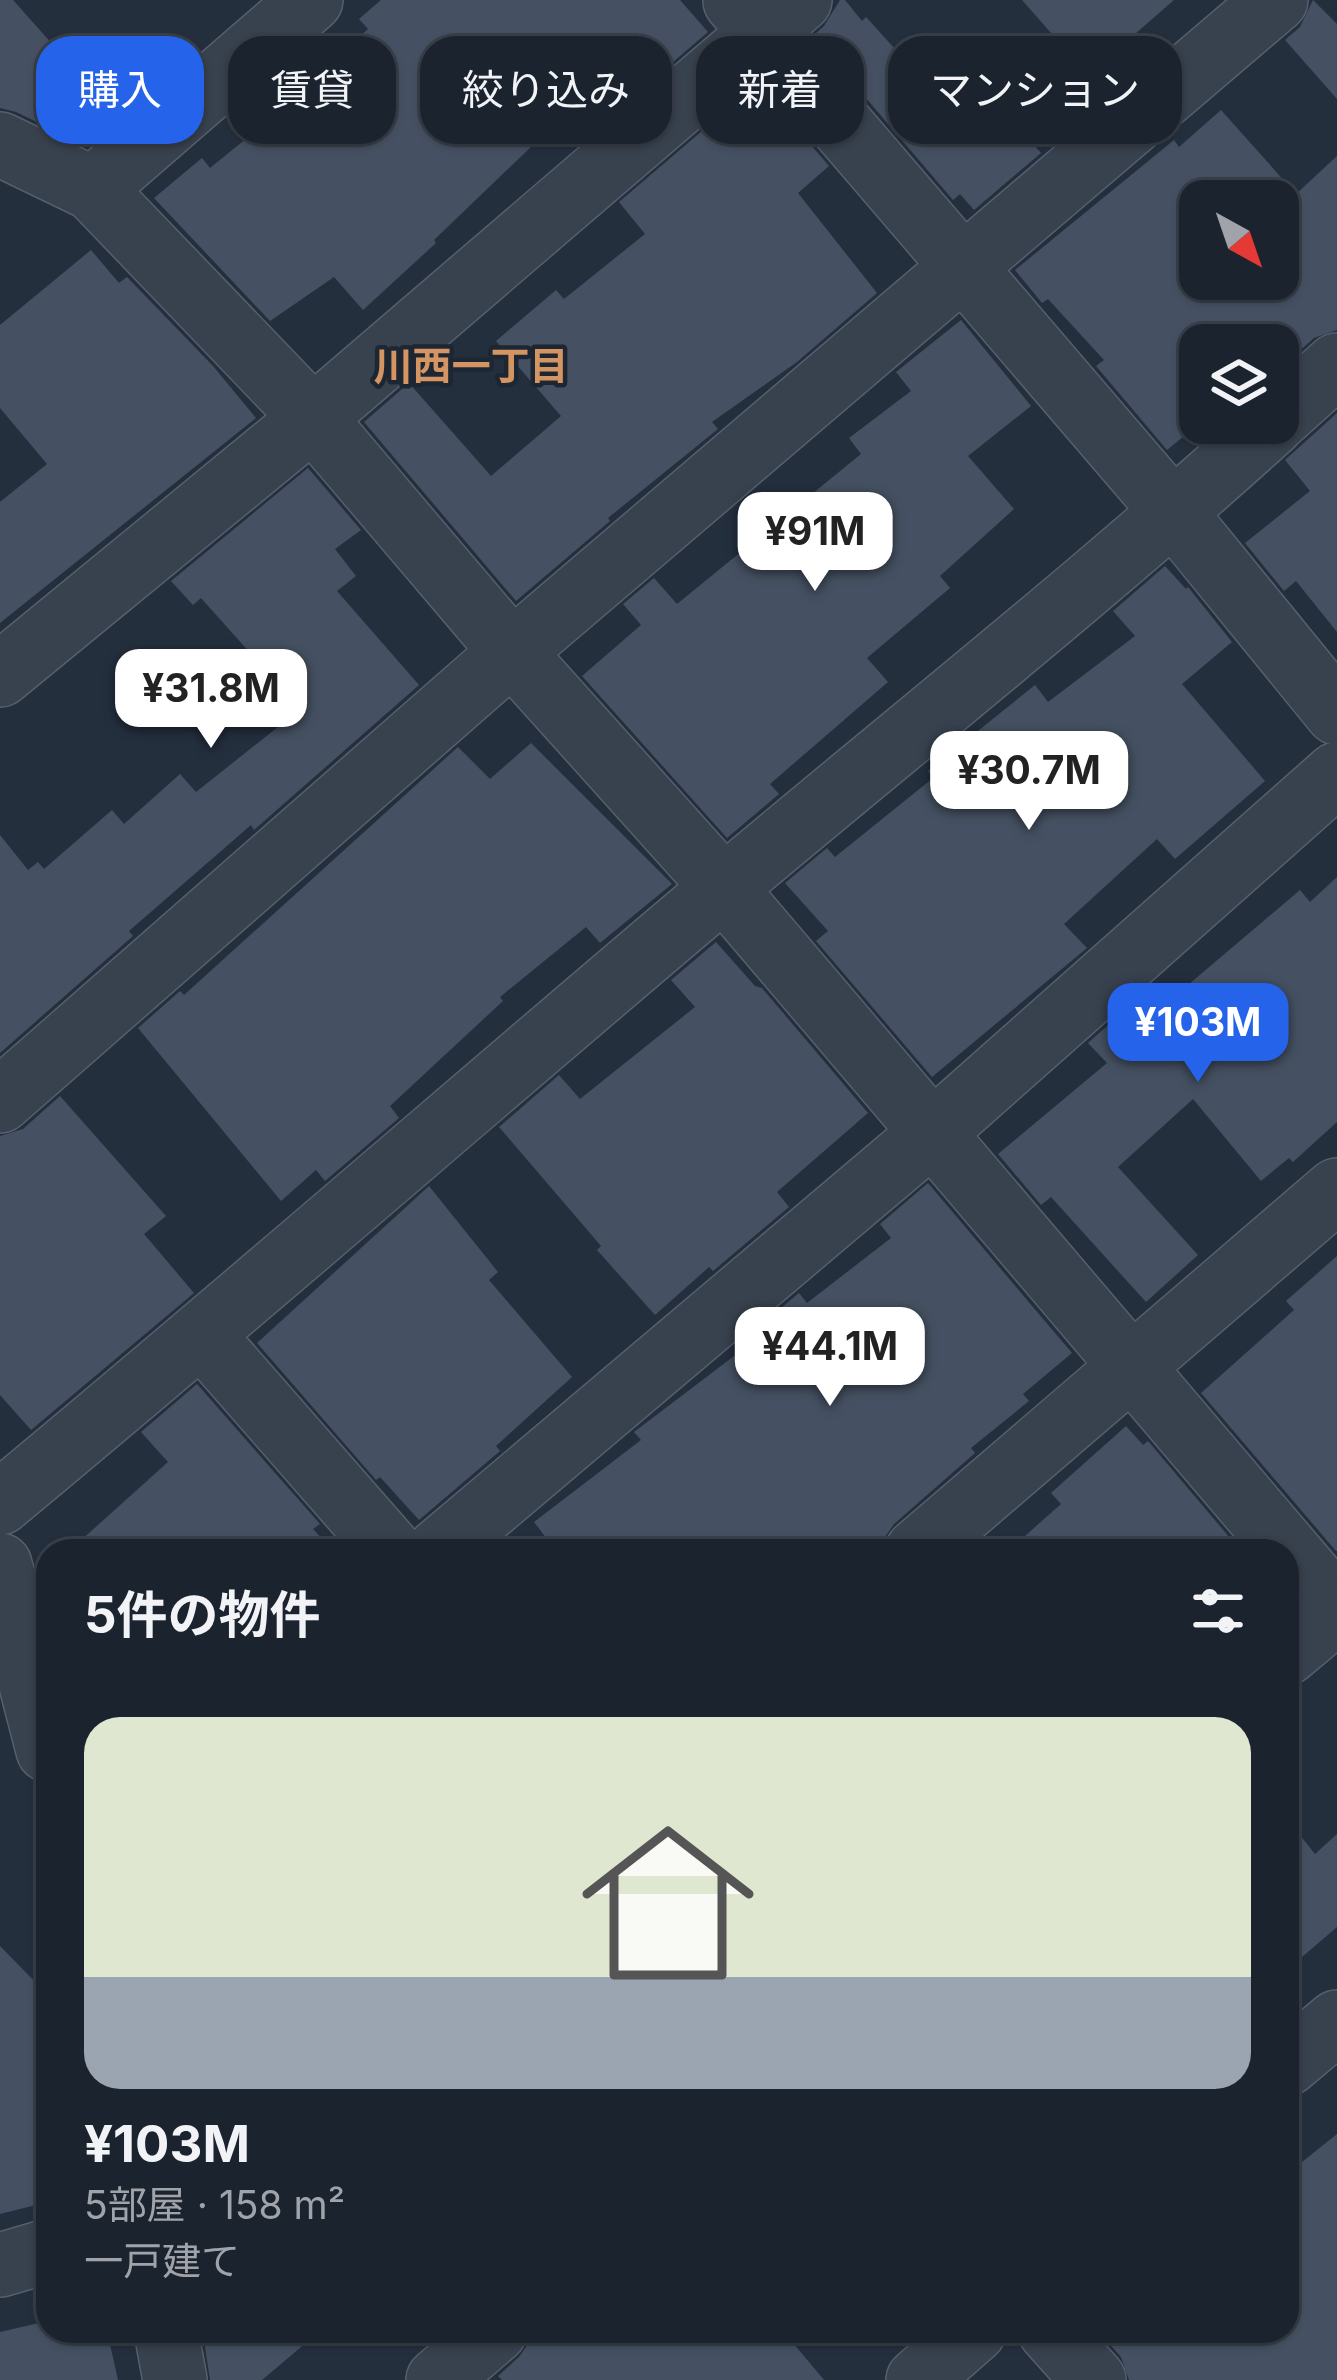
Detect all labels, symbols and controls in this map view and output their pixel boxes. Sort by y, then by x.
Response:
chip: 購入 [36,36,204,144]
chip: 賃貸 [228,36,396,144]
chip: 絞り込み [420,36,672,144]
chip: 新着 [696,36,864,144]
chip: マンション [888,36,1182,144]
north arrow [1179,180,1299,300]
map controls [1179,180,1299,444]
button: layers [1179,324,1299,444]
district label: 川西一丁目 [373,342,569,389]
pin: ¥91M [744,492,886,594]
text: ¥91M [765,507,865,554]
pin: ¥31.8M [113,649,309,751]
text: ¥31.8M [142,664,280,711]
pin: ¥30.7M [931,731,1127,833]
text: ¥30.7M [957,746,1101,793]
pin: ¥103M [1114,983,1282,1085]
text: ¥103M [1135,998,1261,1045]
pin: ¥44.1M [732,1307,928,1409]
text: ¥44.1M [762,1322,898,1369]
icon: filters [1185,1578,1251,1644]
text: 5件の物件 [84,1584,321,1645]
icon: home [560,1795,776,2011]
text: ¥103M [84,2113,250,2174]
text: 5部屋 · 158 m² [84,2181,345,2228]
text: 一戸建て [84,2237,240,2284]

